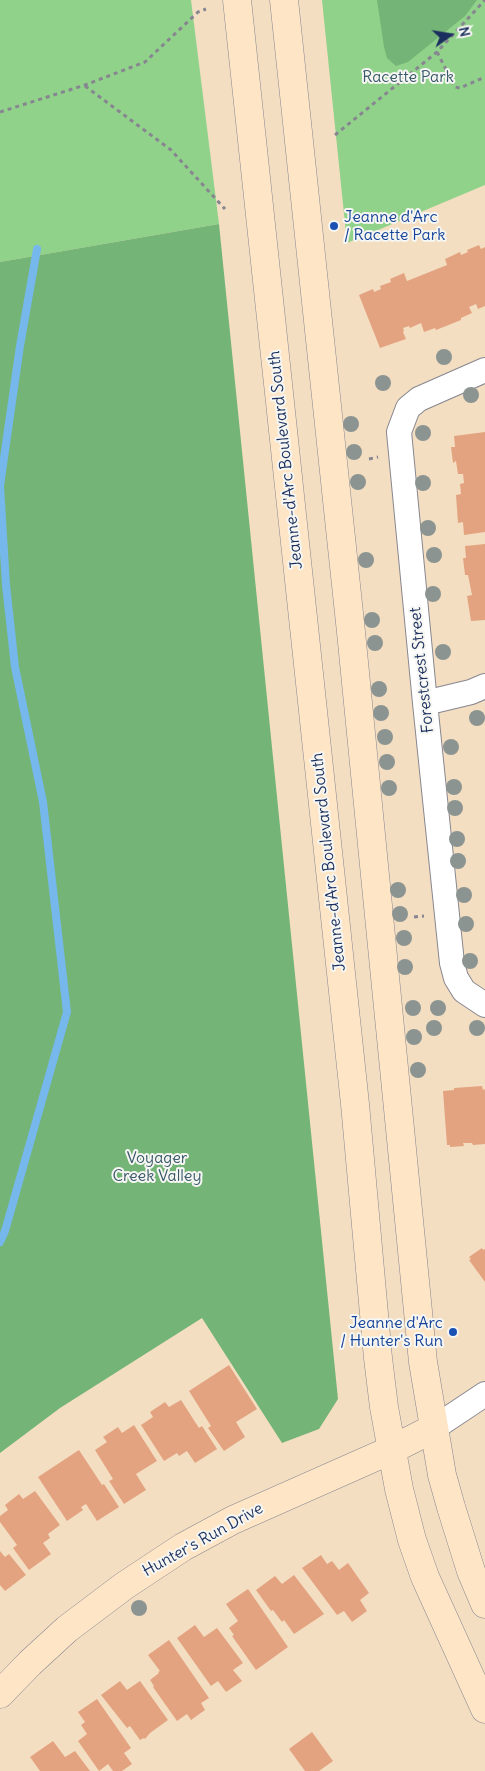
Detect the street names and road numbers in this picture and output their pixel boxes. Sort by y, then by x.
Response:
street label: Jeanne-d'Arc Boulevard South [265,350,307,570]
street label: Forestcrest Street [406,606,438,734]
street label: Jeanne-d'Arc Boulevard South [308,752,350,972]
street label: Hunter's Run Drive [139,1499,267,1581]

